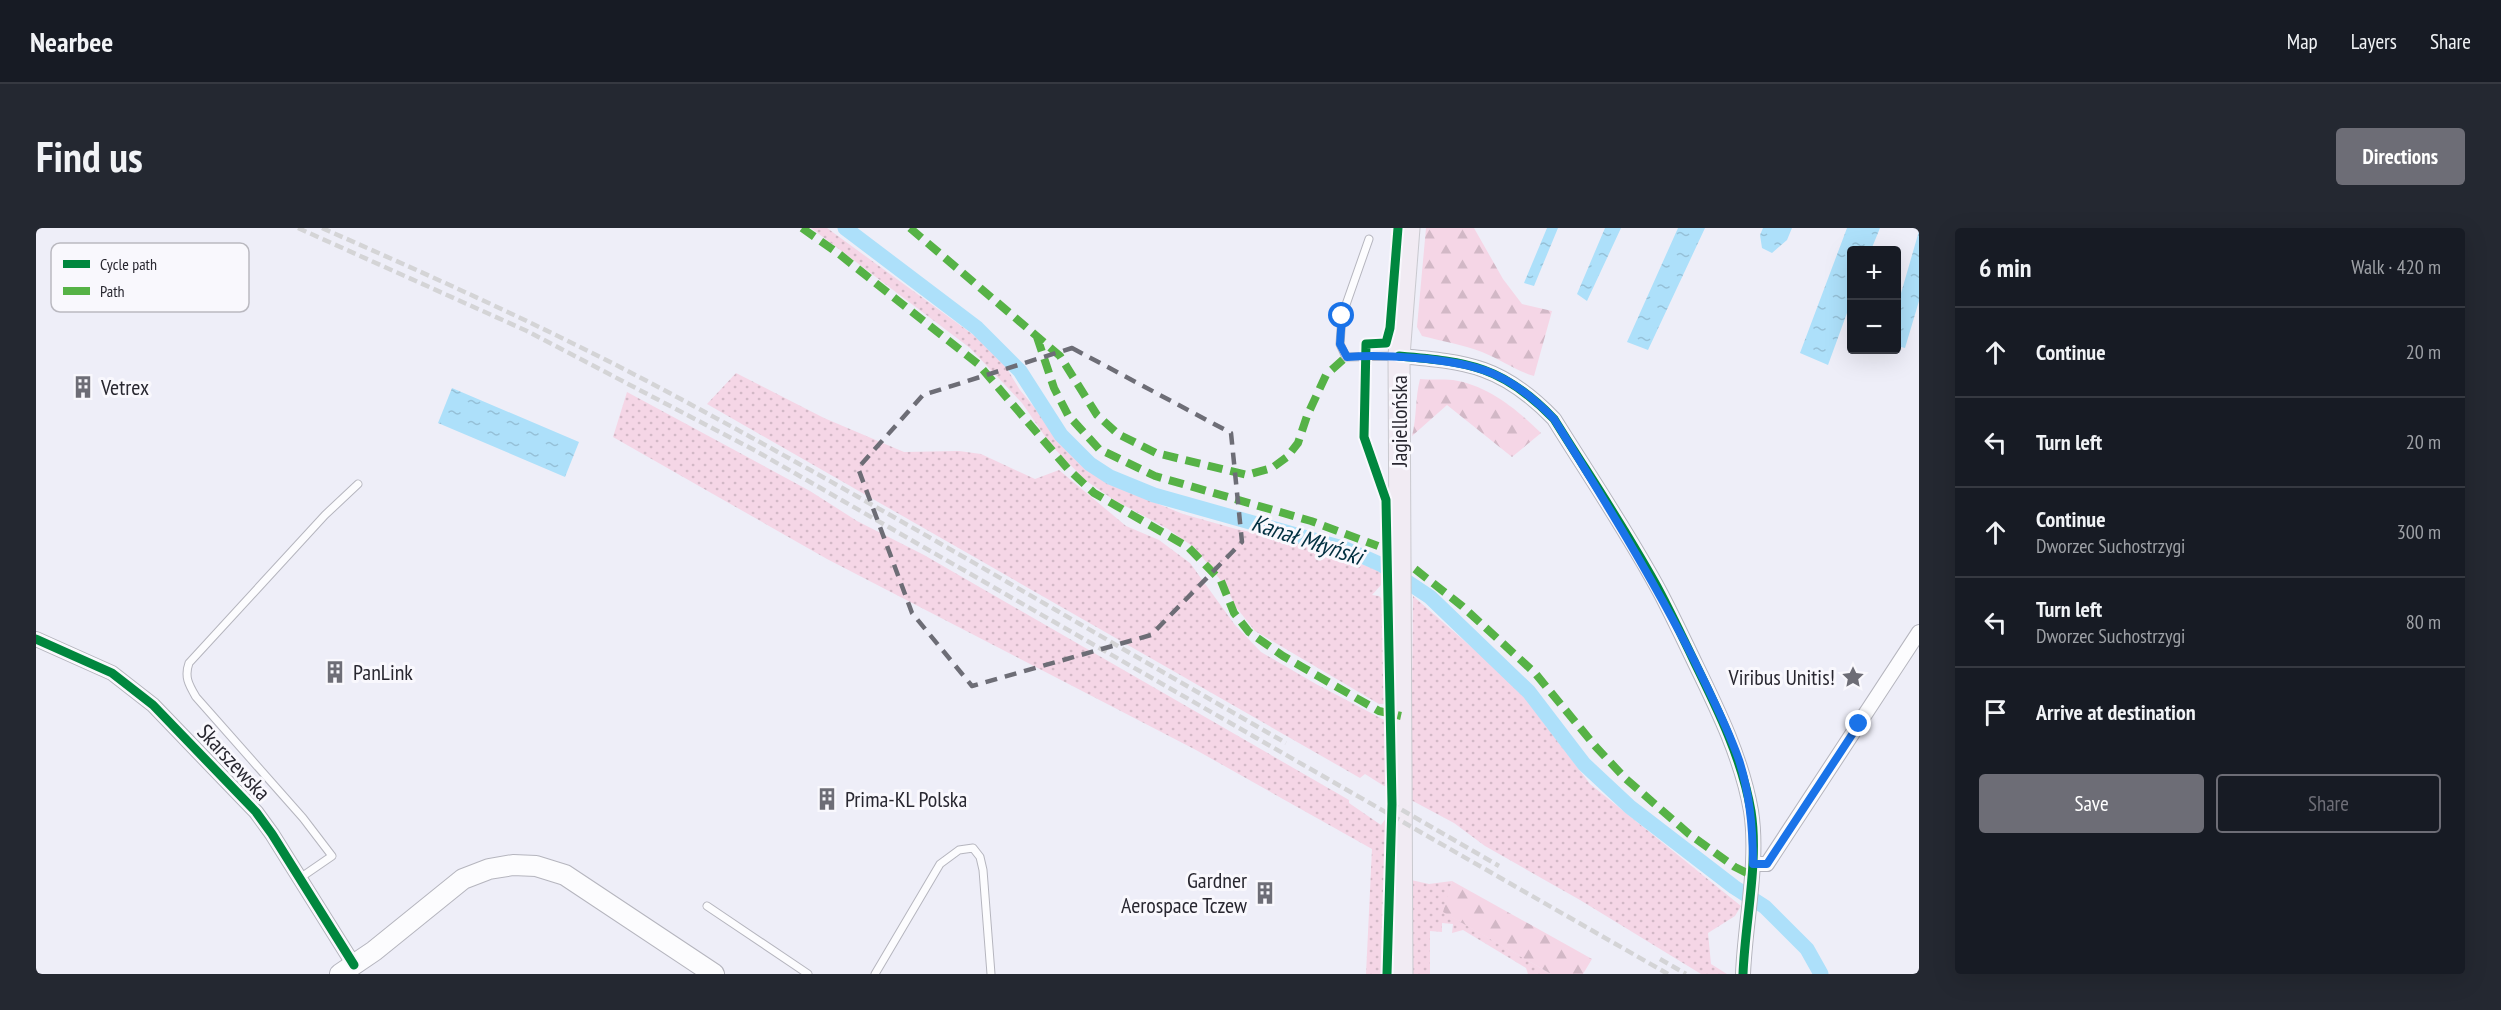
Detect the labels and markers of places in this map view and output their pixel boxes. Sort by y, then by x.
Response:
place label: Vetrex [100,373,149,401]
building icon: Vetrex [70,374,96,400]
place label: PanLink [353,658,413,686]
building icon: PanLink [322,659,348,685]
place label: Viribus Unitis! [1727,663,1835,691]
place icon: Viribus Unitis! [1840,664,1866,690]
place label: Prima-KL Polska [845,785,967,813]
building icon: Prima-KL Polska [814,786,840,812]
place label: Gardner Aerospace Tczew [1121,866,1247,919]
building icon: Gardner Aerospace Tczew [1252,880,1278,906]

